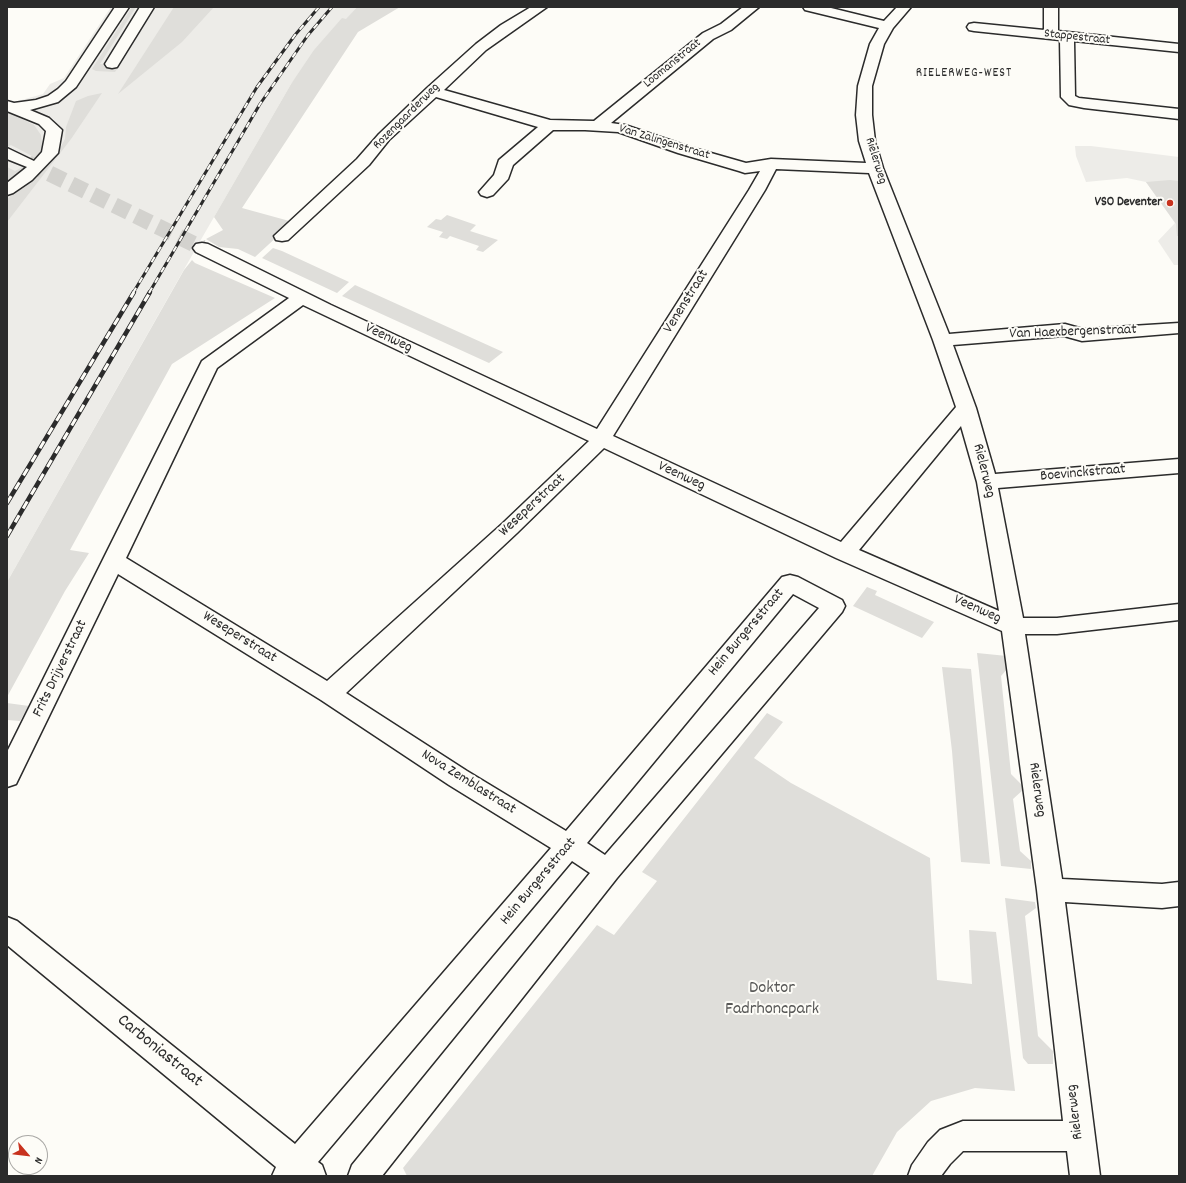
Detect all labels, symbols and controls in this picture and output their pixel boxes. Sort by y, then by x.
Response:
street label: Stappestraat [1043,27,1111,49]
street label: Loomanstraat [641,36,705,92]
district label: RIELERWEG-WEST [916,66,1012,82]
street label: Rozengaarderweg [370,80,444,154]
street label: Van Zalingenstraat [617,122,711,164]
street label: Rielerweg [861,136,889,186]
place label: VSO Deventer [1095,195,1162,211]
marker: VSO Deventer [1165,198,1175,208]
street label: Venenstraat [660,267,714,337]
street label: Veenweg [361,320,415,358]
street label: Van Haexbergenstraat [1009,322,1137,344]
street label: Rielerweg [968,442,998,500]
street label: Veenweg [654,458,708,496]
street label: Boevinckstraat [1040,461,1126,487]
street label: Weseperstraat [496,471,570,541]
street label: Hein Burgersstraat [705,586,789,680]
street label: Veenweg [950,592,1004,628]
street label: Weseperstraat [199,608,279,668]
street label: Frits Drijverstraat [30,618,92,720]
street label: Nova Zemblastraat [417,747,519,819]
street label: Rielerweg [1023,761,1049,819]
street label: Hein Burgersstraat [497,835,581,929]
park label: Doktor Fadrhoncpark [725,979,819,1022]
street label: Carboniastraat [112,1011,206,1093]
street label: Rielerweg [1064,1084,1088,1140]
north arrow [8,1135,48,1175]
text: N [29,1154,46,1166]

